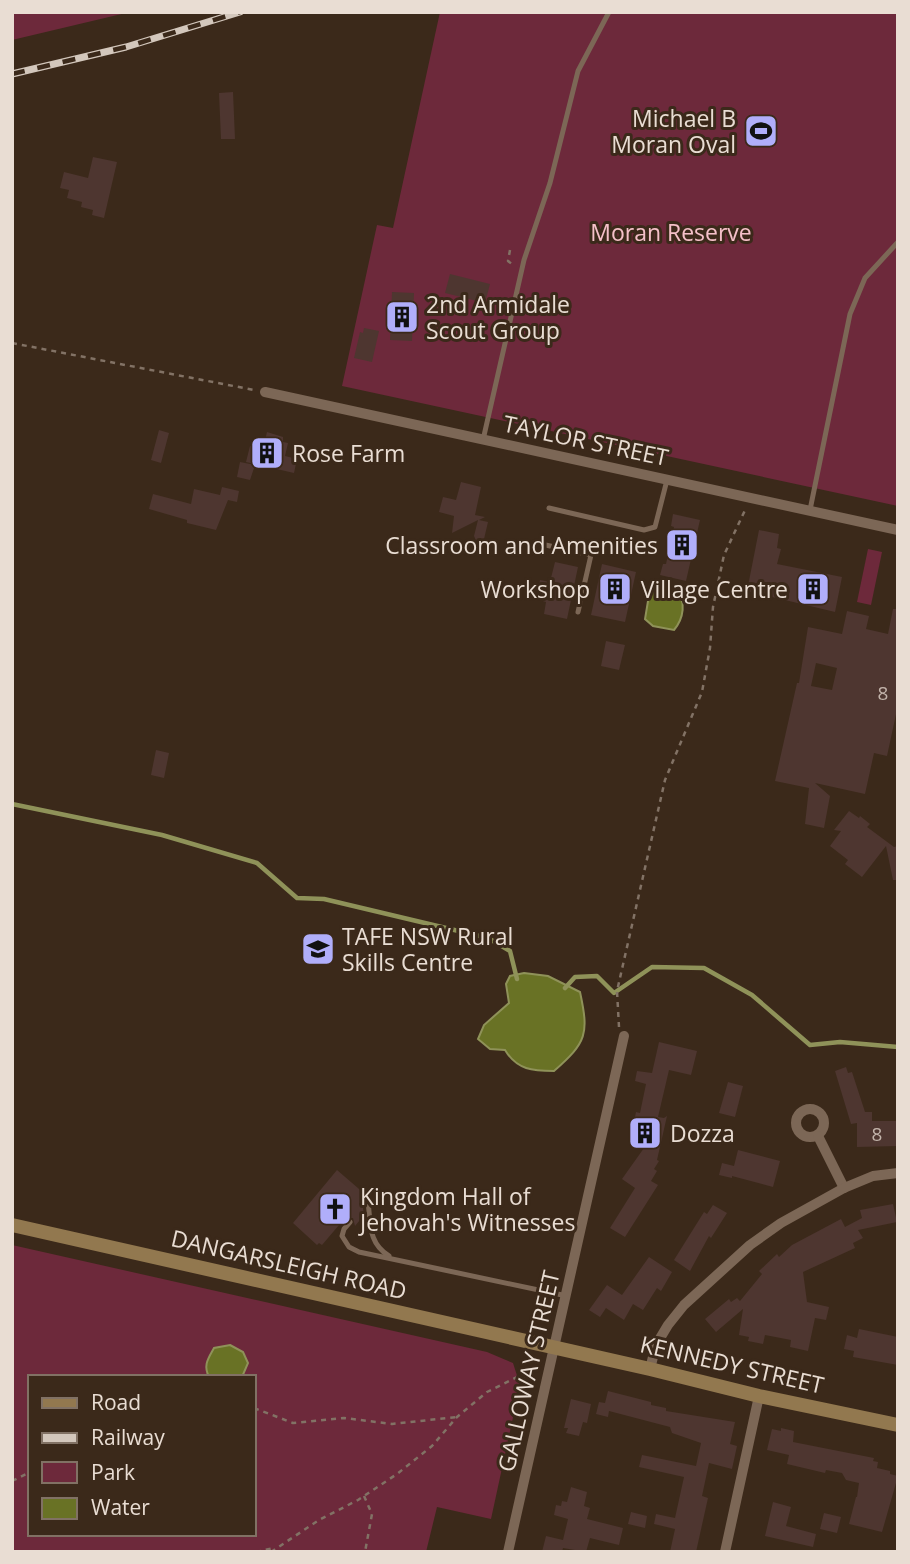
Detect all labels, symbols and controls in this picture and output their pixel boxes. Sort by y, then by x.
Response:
place label: Michael B Moran Oval [611,102,736,160]
sports icon: Michael B Moran Oval [742,112,780,150]
park label: Moran Reserve [590,216,752,248]
place label: 2nd Armidale Scout Group [426,288,570,346]
building icon: 2nd Armidale Scout Group [383,298,421,336]
street label: TAYLOR STREET [501,407,672,473]
building icon: Rose Farm [248,434,286,472]
place label: Rose Farm [292,437,405,469]
building icon: Classroom and Amenities [663,526,701,564]
place label: Classroom and Amenities [385,529,658,561]
building icon: Workshop [596,570,634,608]
building icon: Village Centre [794,570,832,608]
place label: Workshop [480,573,590,605]
place label: Village Centre [641,573,788,605]
house number: 8 [878,680,888,706]
place label: TAFE NSW Rural Skills Centre [342,920,513,978]
school or university icon: TAFE NSW Rural Skills Centre [299,930,337,968]
building icon: Dozza [626,1114,664,1152]
place label: Dozza [670,1117,735,1149]
house number: 8 [872,1121,882,1147]
place label: Kingdom Hall of Jehovah's Witnesses [358,1180,575,1238]
church icon: Kingdom Hall of Jehovah's Witnesses [316,1190,354,1228]
street label: DANGARSLEIGH ROAD [168,1221,410,1307]
street label: GALLOWAY STREET [489,1267,567,1475]
street label: KENNEDY STREET [637,1327,827,1401]
legend [28,1375,256,1536]
text: Road [91,1388,141,1416]
text: Railway [91,1423,165,1451]
text: Park [91,1458,135,1486]
text: Water [91,1493,150,1521]

